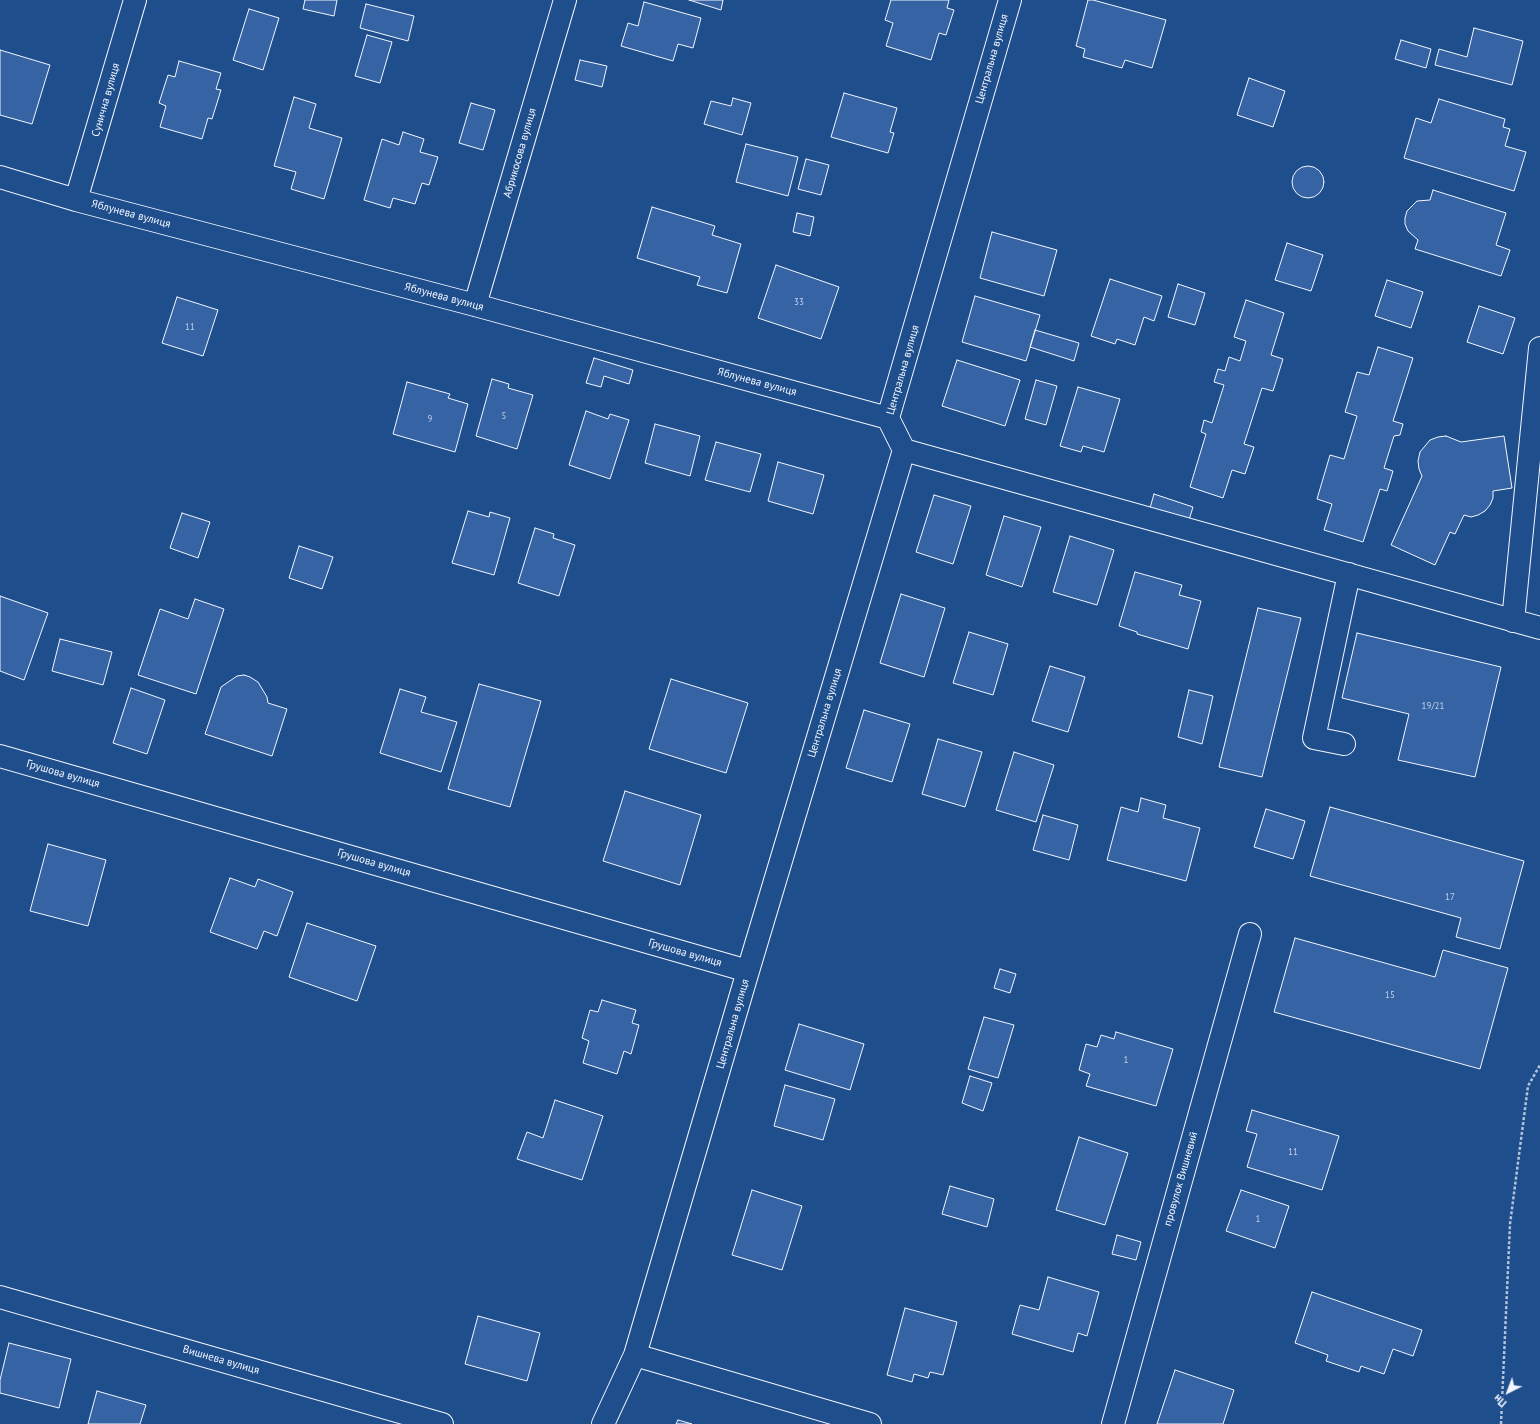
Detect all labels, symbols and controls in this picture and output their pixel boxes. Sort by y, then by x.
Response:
street label: Центральна вулиця [973,13,1011,105]
street label: Сунична вулиця [89,62,123,138]
street label: Абрикосова вулиця [501,106,539,200]
street label: Яблунева вулиця [90,197,172,231]
street label: Яблунева вулиця [403,280,485,314]
house number: 33 [794,297,804,307]
house number: 11 [185,322,195,332]
street label: Центральна вулиця [884,324,922,416]
street label: Яблунева вулиця [716,365,798,399]
house number: 5 [502,411,506,421]
house number: 9 [428,414,432,424]
street label: Центральна вулиця [805,667,845,759]
house number: 19/21 [1422,701,1444,711]
street label: Грушова вулиця [25,757,101,791]
street label: Грушова вулиця [336,846,412,880]
house number: 17 [1445,892,1455,902]
street label: Грушова вулиця [647,936,723,970]
street label: Центральна вулиця [714,978,752,1070]
house number: 15 [1385,990,1395,1000]
house number: 1 [1124,1055,1128,1065]
street label: провулок Вишневий [1161,1130,1201,1228]
house number: 11 [1288,1147,1298,1157]
house number: 1 [1256,1214,1260,1224]
street label: Вишнева вулиця [181,1343,261,1377]
north arrow [1488,1372,1528,1412]
text: Пн [1490,1391,1509,1410]

